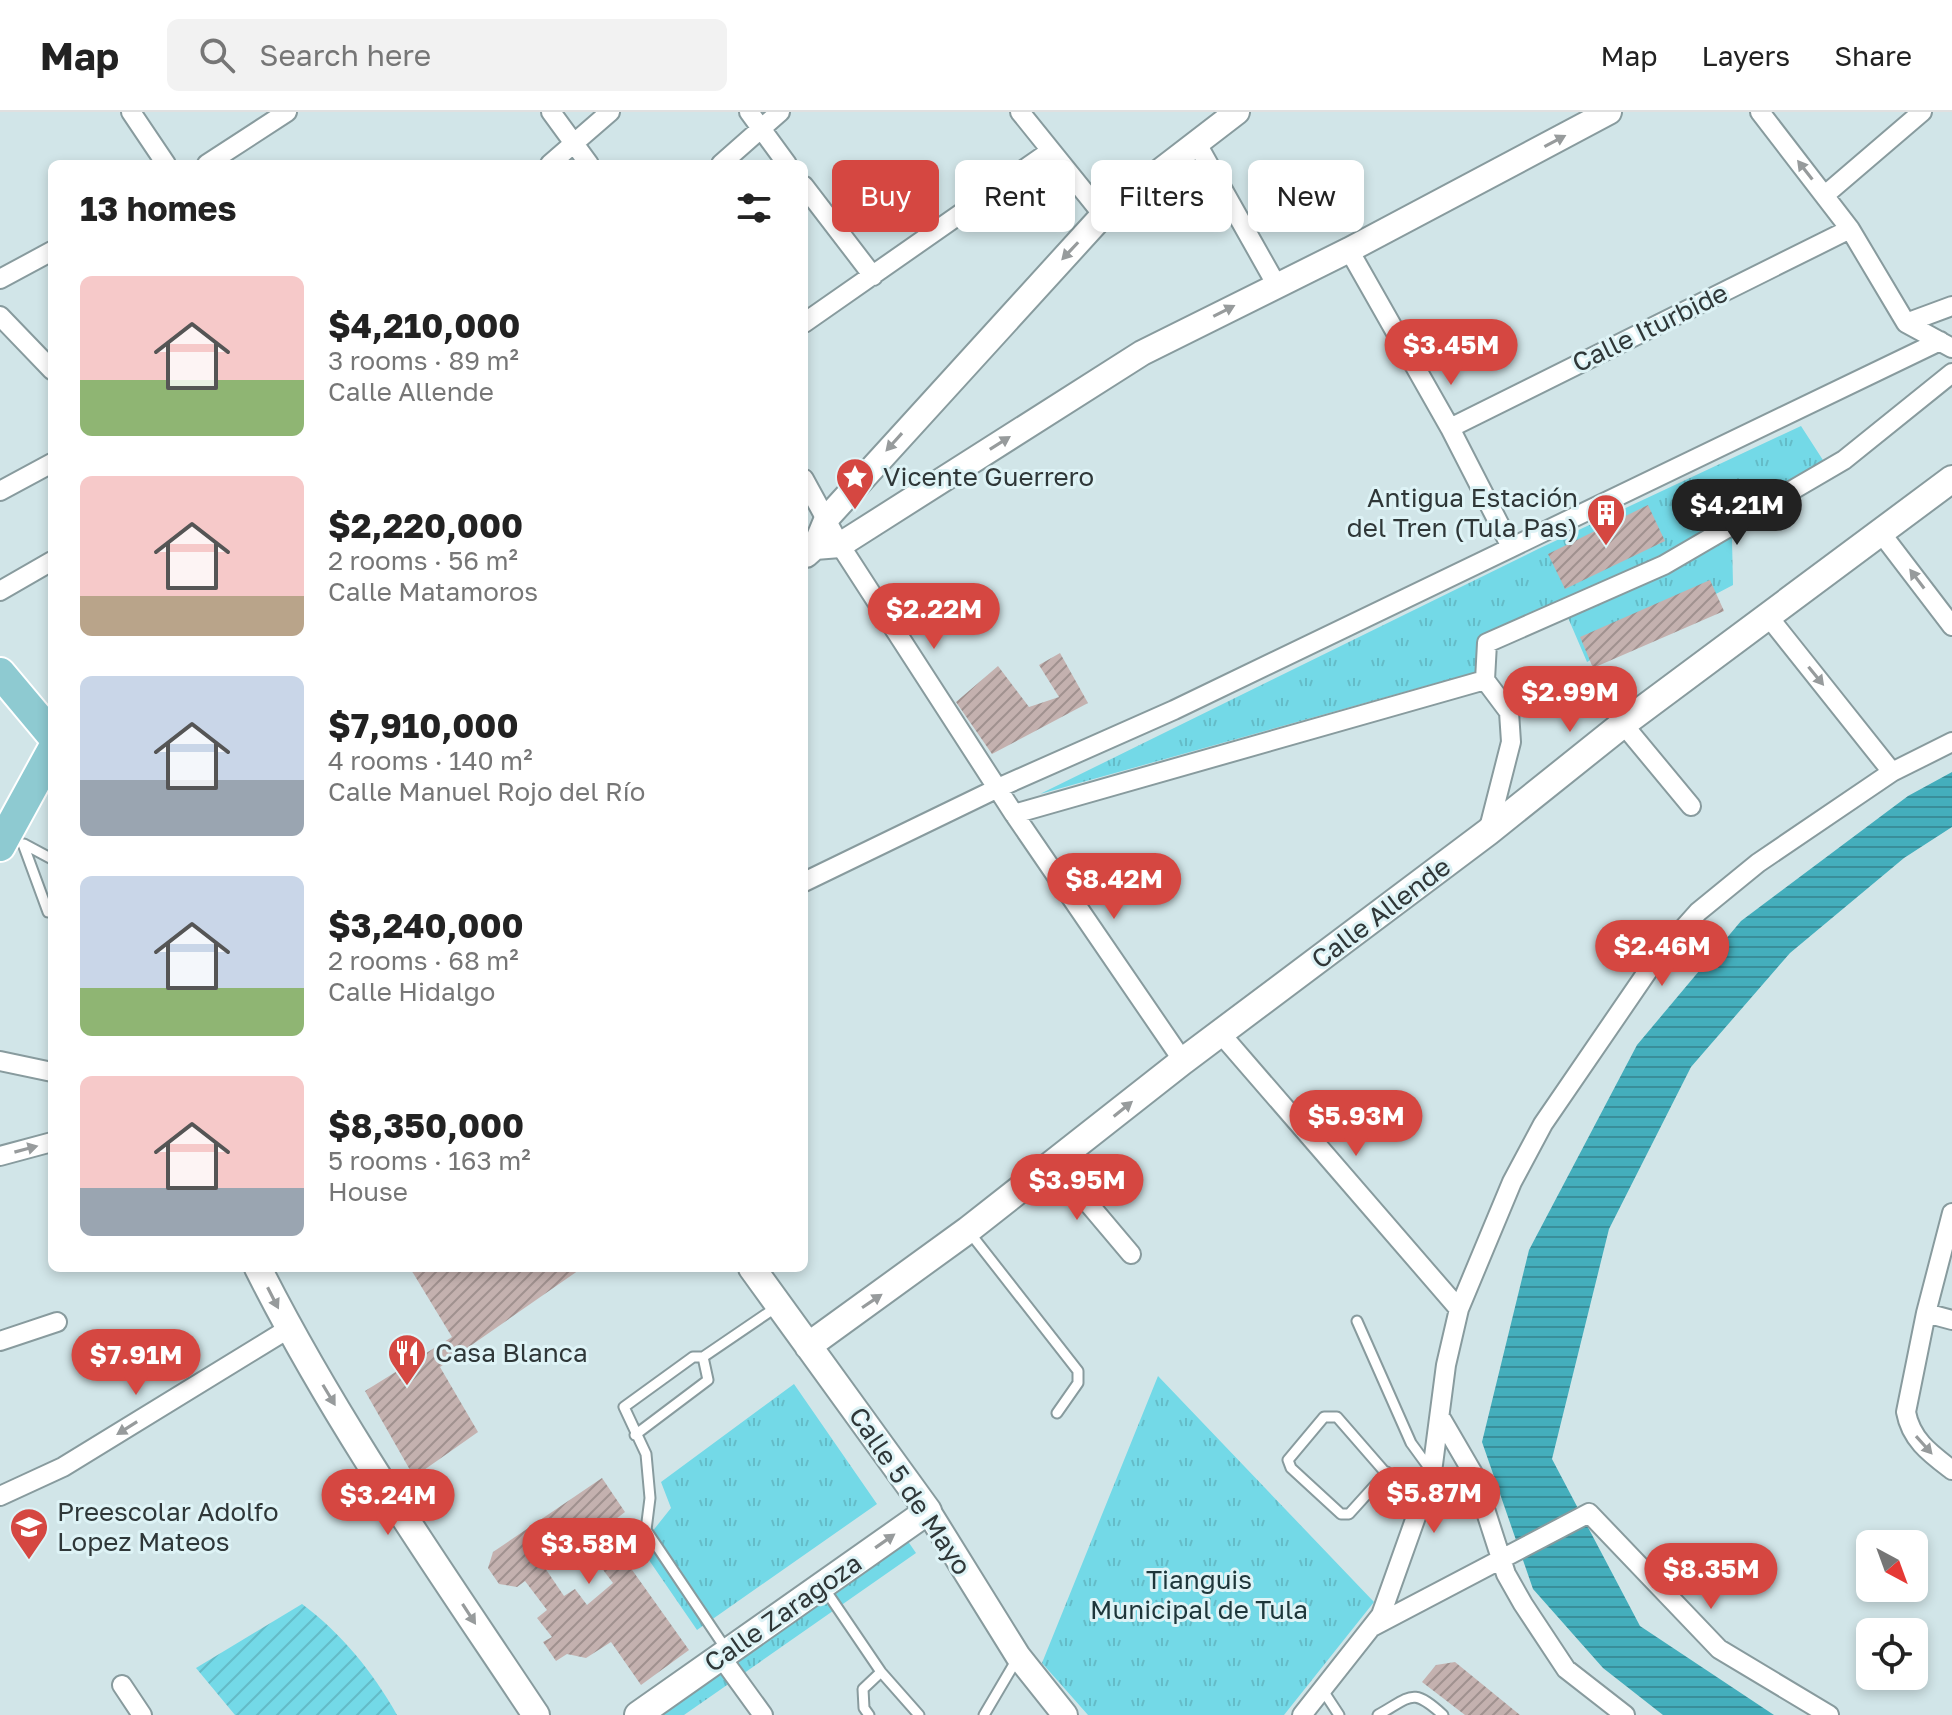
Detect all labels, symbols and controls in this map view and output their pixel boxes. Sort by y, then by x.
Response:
search box [167,19,727,91]
text: Map [40,33,119,78]
icon: search [195,33,239,77]
text: Search here [259,37,431,73]
text: Map [1600,39,1658,72]
text: Layers [1702,39,1790,72]
text: Share [1834,39,1912,72]
one-way arrow [1543,134,1566,148]
chip: Buy [832,160,939,232]
chip: Rent [955,160,1075,232]
chip: Filters [1091,160,1232,232]
chip: New [1248,160,1364,232]
one-way arrow [1798,160,1814,180]
icon: filters [732,186,776,230]
text: 13 homes [80,188,237,228]
one-way arrow [1061,241,1079,260]
street label: Calle Iturbide [1567,277,1732,378]
one-way arrow [1212,304,1235,317]
text: $4,210,000 [328,305,520,345]
icon: home [144,308,240,404]
pin: $3.45M [1386,319,1516,387]
text: $3.45M [1403,329,1499,360]
text: 3 rooms · 89 m² [328,345,519,376]
text: Calle Allende [328,376,494,407]
one-way arrow [886,432,903,452]
one-way arrow [989,436,1011,450]
place icon: Vicente Guerrero [834,456,876,511]
place label: Vicente Guerrero [883,461,1094,492]
pin: $4.21M [1672,479,1802,547]
place label: Antigua Estación del Tren (Tula Pas) [1347,482,1578,543]
text: $4.21M [1690,489,1784,520]
building icon: Antigua Estación del Tren (Tula Pas) [1585,492,1627,547]
text: $2,220,000 [328,505,523,545]
icon: home [144,508,240,604]
text: 2 rooms · 56 m² [328,545,518,576]
one-way arrow [1909,569,1925,589]
text: Calle Matamoros [328,576,538,607]
pin: $2.22M [869,583,999,651]
text: $2.22M [886,593,982,624]
pin: $2.99M [1505,666,1635,734]
one-way arrow [1807,666,1824,686]
text: $2.99M [1521,676,1619,707]
text: $7,910,000 [328,705,519,745]
icon: home [144,708,240,804]
text: 4 rooms · 140 m² [328,745,533,776]
text: Calle Manuel Rojo del Río [328,776,645,807]
street label: Calle Allende [1305,850,1456,975]
pin: $8.42M [1049,853,1179,921]
text: $8.42M [1065,863,1163,894]
text: $3,240,000 [328,905,524,945]
icon: home [144,908,240,1004]
pin: $2.46M [1597,920,1727,988]
text: $2.46M [1613,930,1711,961]
text: 2 rooms · 68 m² [328,945,519,976]
text: Calle Hidalgo [328,976,495,1007]
pin: $5.93M [1291,1090,1421,1158]
text: $5.93M [1307,1100,1405,1131]
one-way arrow [1113,1101,1133,1118]
text: $8,350,000 [328,1105,524,1145]
icon: home [144,1108,240,1204]
one-way arrow [14,1142,39,1154]
text: 5 rooms · 163 m² [328,1145,531,1176]
pin: $3.95M [1012,1154,1142,1222]
text: $3.95M [1028,1164,1126,1195]
text: House [328,1176,408,1207]
one-way arrow [267,1287,280,1310]
one-way arrow [862,1294,883,1309]
pin: $7.91M [71,1329,201,1397]
restaurant icon: Casa Blanca [386,1332,428,1387]
place label: Casa Blanca [435,1337,588,1368]
text: $7.91M [90,1339,182,1370]
one-way arrow [321,1384,335,1406]
street label: Calle 5 de Mayo [843,1401,978,1580]
one-way arrow [116,1421,138,1435]
one-way arrow [1915,1435,1933,1455]
pin: $5.87M [1369,1467,1499,1535]
pin: $3.24M [323,1469,453,1537]
text: $5.87M [1386,1477,1482,1508]
text: $3.24M [340,1479,436,1510]
place label: Preescolar Adolfo Lopez Mateos [57,1496,279,1557]
school or university icon: Preescolar Adolfo Lopez Mateos [8,1506,50,1561]
pin: $3.58M [524,1518,654,1586]
text: $3.58M [540,1528,638,1559]
north arrow [1856,1530,1928,1602]
map controls [1856,1530,1928,1690]
one-way arrow [875,1534,896,1549]
pin: $8.35M [1646,1543,1776,1611]
street label: Calle Zaragoza [698,1547,867,1678]
text: $8.35M [1662,1553,1760,1584]
park label: Tianguis Municipal de Tula [1090,1564,1308,1625]
one-way arrow [461,1604,476,1625]
button: locate [1856,1618,1928,1690]

